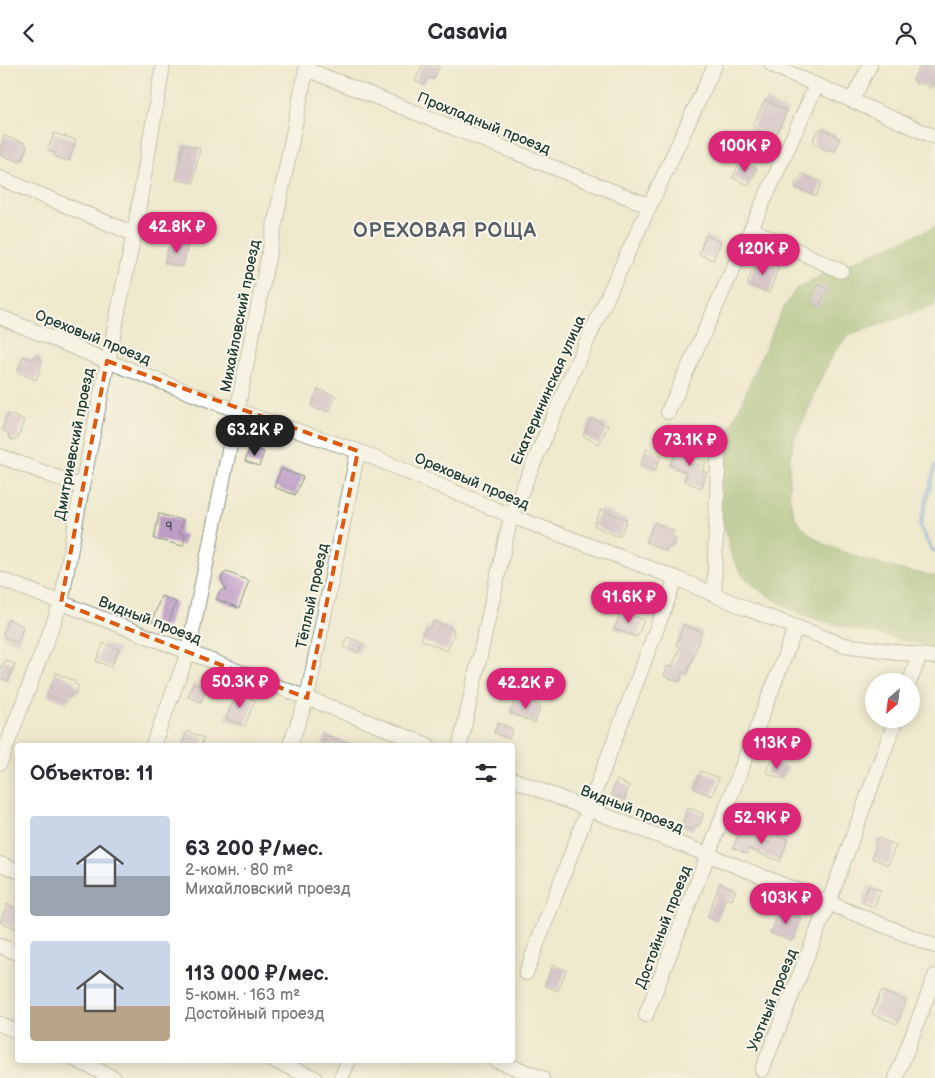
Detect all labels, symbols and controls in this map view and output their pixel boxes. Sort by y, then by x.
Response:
icon: back [15,19,43,47]
text: Casavia [427,19,508,46]
icon: person [892,19,920,47]
street label: Прохладный проезд [414,88,553,159]
pin: 100K ₽ [704,131,786,173]
text: 100K ₽ [719,137,771,156]
pin: 42.8K ₽ [131,211,223,254]
text: 42.8K ₽ [149,218,205,237]
district label: ОРЕХОВАЯ РОЩА [353,219,537,243]
pin: 120K ₽ [722,233,804,276]
street label: Михайловский проезд [216,238,265,394]
text: 120K ₽ [738,240,788,259]
street label: Ореховый проезд [32,306,153,369]
street label: Екатерининская улица [507,312,590,468]
street label: Дмитриевский проезд [50,366,99,522]
pin: 63.2K ₽ [209,415,301,457]
text: 63.2K ₽ [227,421,283,440]
pin: 73.1K ₽ [644,425,736,467]
text: 73.1K ₽ [664,431,716,450]
street label: Ореховый проезд [411,449,532,514]
house number: 9 [166,520,173,535]
street label: Тёплый проезд [292,542,333,651]
pin: 91.6K ₽ [583,581,675,624]
text: 91.6K ₽ [602,588,656,607]
street label: Видный проезд [96,592,204,649]
pin: 50.3K ₽ [194,667,286,709]
pin: 42.2K ₽ [480,667,572,710]
text: 50.3K ₽ [212,673,268,692]
north arrow [865,673,920,727]
map controls [865,673,920,728]
text: 42.2K ₽ [498,674,554,693]
pin: 113K ₽ [736,727,818,770]
text: 113K ₽ [753,734,801,753]
icon: filters [472,759,500,787]
text: Объектов: 11 [30,761,154,786]
street label: Видный проезд [578,781,686,838]
pin: 52.9K ₽ [716,803,808,845]
text: 52.9K ₽ [734,809,790,828]
icon: home [70,836,130,896]
text: 63 200 ₽/мес. [185,836,323,861]
text: 2-комн. · 80 m² [185,861,293,880]
street label: Достойный проезд [631,863,696,991]
text: Михайловский проезд [185,880,351,899]
pin: 103K ₽ [745,883,827,925]
text: 103K ₽ [761,889,811,908]
street label: Уютный проезд [743,946,802,1054]
icon: home [70,961,130,1021]
text: 113 000 ₽/мес. [185,961,329,986]
text: 5-комн. · 163 m² [185,986,300,1005]
text: Достойный проезд [185,1005,324,1024]

